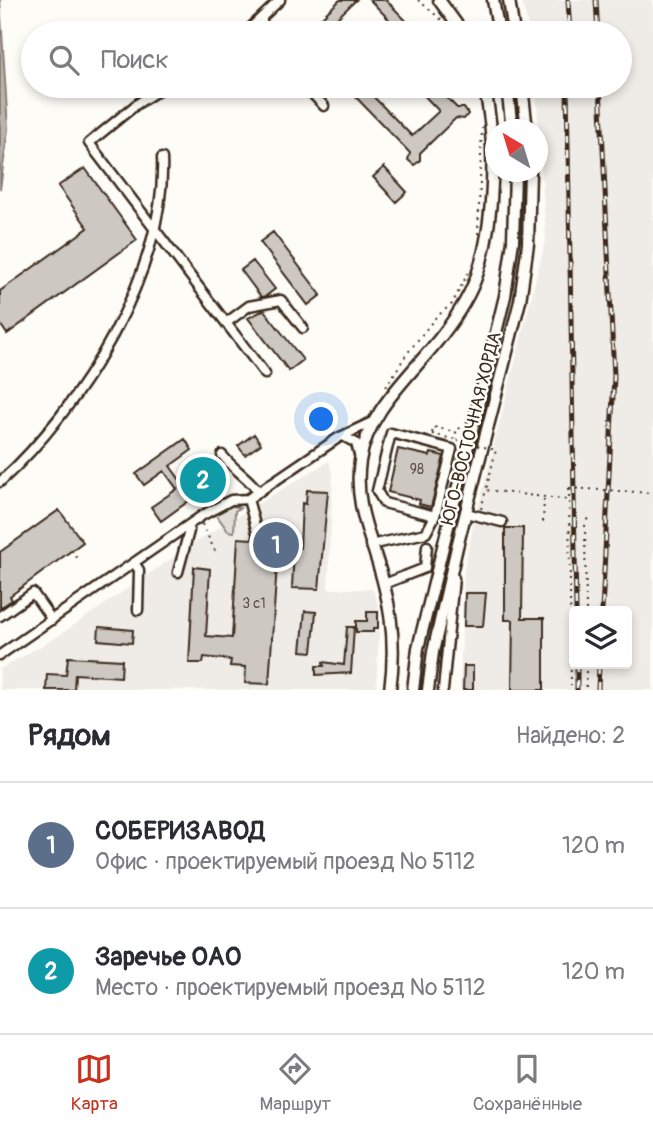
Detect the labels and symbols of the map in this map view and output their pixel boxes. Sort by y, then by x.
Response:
north arrow [485,119,548,182]
street label: ЮГО-ВОСТОЧНАЯ ХОРДА [436,329,507,527]
your location [304,402,338,436]
pin: 2 [180,454,226,506]
house number: 98 [410,461,424,478]
pin: 1 [253,519,299,571]
house number: 3 с1 [242,595,266,612]

